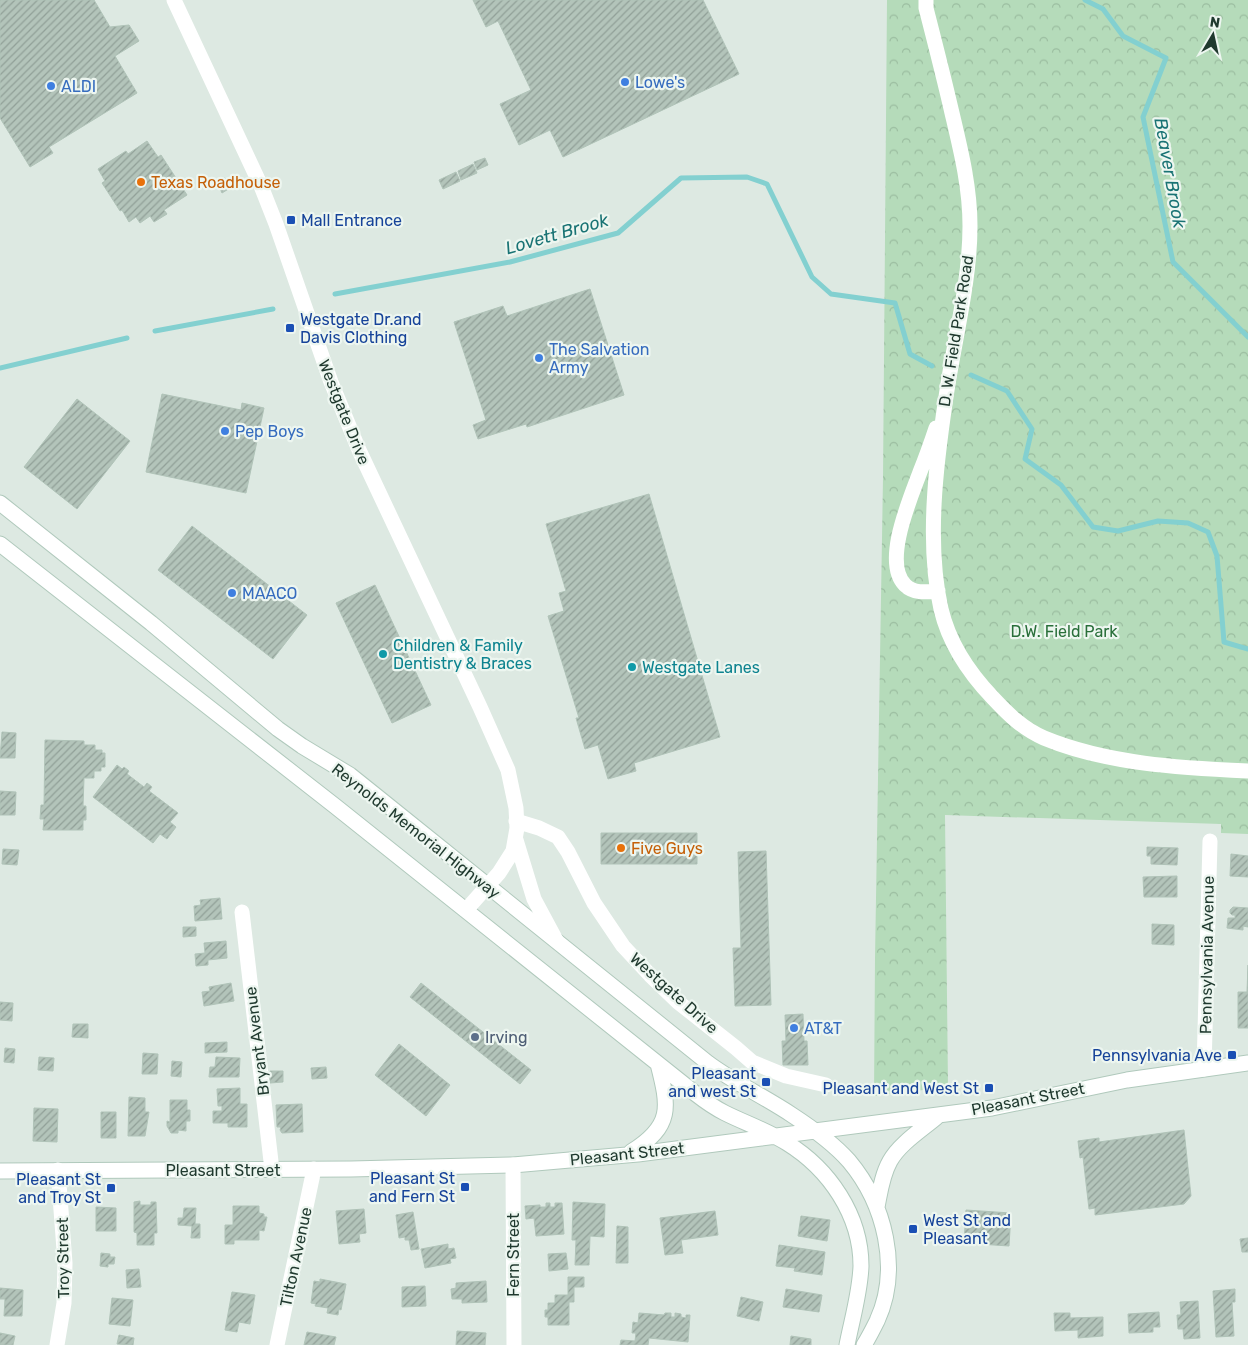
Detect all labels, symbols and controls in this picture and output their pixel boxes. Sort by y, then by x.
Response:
north arrow [1188,10,1238,60]
text: N [1209,13,1221,32]
place label: Lowe's [635,73,685,92]
marker: Lowe's [619,76,631,88]
place label: ALDI [61,77,96,96]
marker: ALDI [45,80,57,92]
water label: Beaver Brook [1149,116,1191,231]
place label: Texas Roadhouse [151,173,281,192]
marker: Texas Roadhouse [135,176,147,188]
water label: Lovett Brook [503,209,612,259]
place label: Mall Entrance [301,211,402,230]
marker: Mall Entrance [285,214,297,226]
street label: D. W. Field Park Road [935,254,977,408]
place label: Westgate Dr.and Davis Clothing [300,310,422,347]
marker: Westgate Dr.and Davis Clothing [284,322,296,334]
place label: The Salvation Army [549,340,650,377]
marker: The Salvation Army [533,352,545,364]
street label: Westgate Drive [314,357,374,467]
place label: Pep Boys [235,422,304,441]
marker: Pep Boys [219,425,231,437]
place label: MAACO [242,584,297,603]
marker: MAACO [226,587,238,599]
park label: D.W. Field Park [1010,622,1118,641]
place label: Children & Family Dentistry & Braces [393,636,532,673]
marker: Children & Family Dentistry & Braces [377,648,389,660]
place label: Westgate Lanes [642,658,760,677]
marker: Westgate Lanes [626,661,638,673]
street label: Reynolds Memorial Highway [328,759,504,903]
place label: Five Guys [631,839,703,858]
marker: Five Guys [615,842,627,854]
street label: Pennsylvania Avenue [1196,876,1218,1034]
street label: Westgate Drive [626,949,722,1037]
street label: Bryant Avenue [241,985,273,1096]
place label: AT&T [804,1019,842,1038]
marker: AT&T [788,1022,800,1034]
place label: Irving [485,1028,527,1047]
marker: Irving [469,1031,481,1043]
place label: Pennsylvania Ave [1092,1046,1222,1065]
marker: Pennsylvania Ave [1226,1049,1238,1061]
place label: Pleasant and west St [668,1064,756,1101]
marker: Pleasant and west St [760,1076,772,1088]
place label: Pleasant and West St [823,1079,979,1098]
street label: Pleasant Street [970,1079,1086,1119]
marker: Pleasant and West St [983,1082,995,1094]
street label: Pleasant Street [569,1139,685,1169]
street label: Pleasant Street [166,1161,280,1180]
place label: Pleasant St and Fern St [369,1169,455,1206]
place label: Pleasant St and Troy St [16,1170,101,1207]
marker: Pleasant St and Fern St [459,1181,471,1193]
marker: Pleasant St and Troy St [105,1182,117,1194]
street label: Tilton Avenue [276,1205,316,1309]
place label: West St and Pleasant [923,1211,1011,1248]
street label: Fern Street [504,1213,523,1297]
street label: Troy Street [53,1217,73,1299]
marker: West St and Pleasant [907,1223,919,1235]

